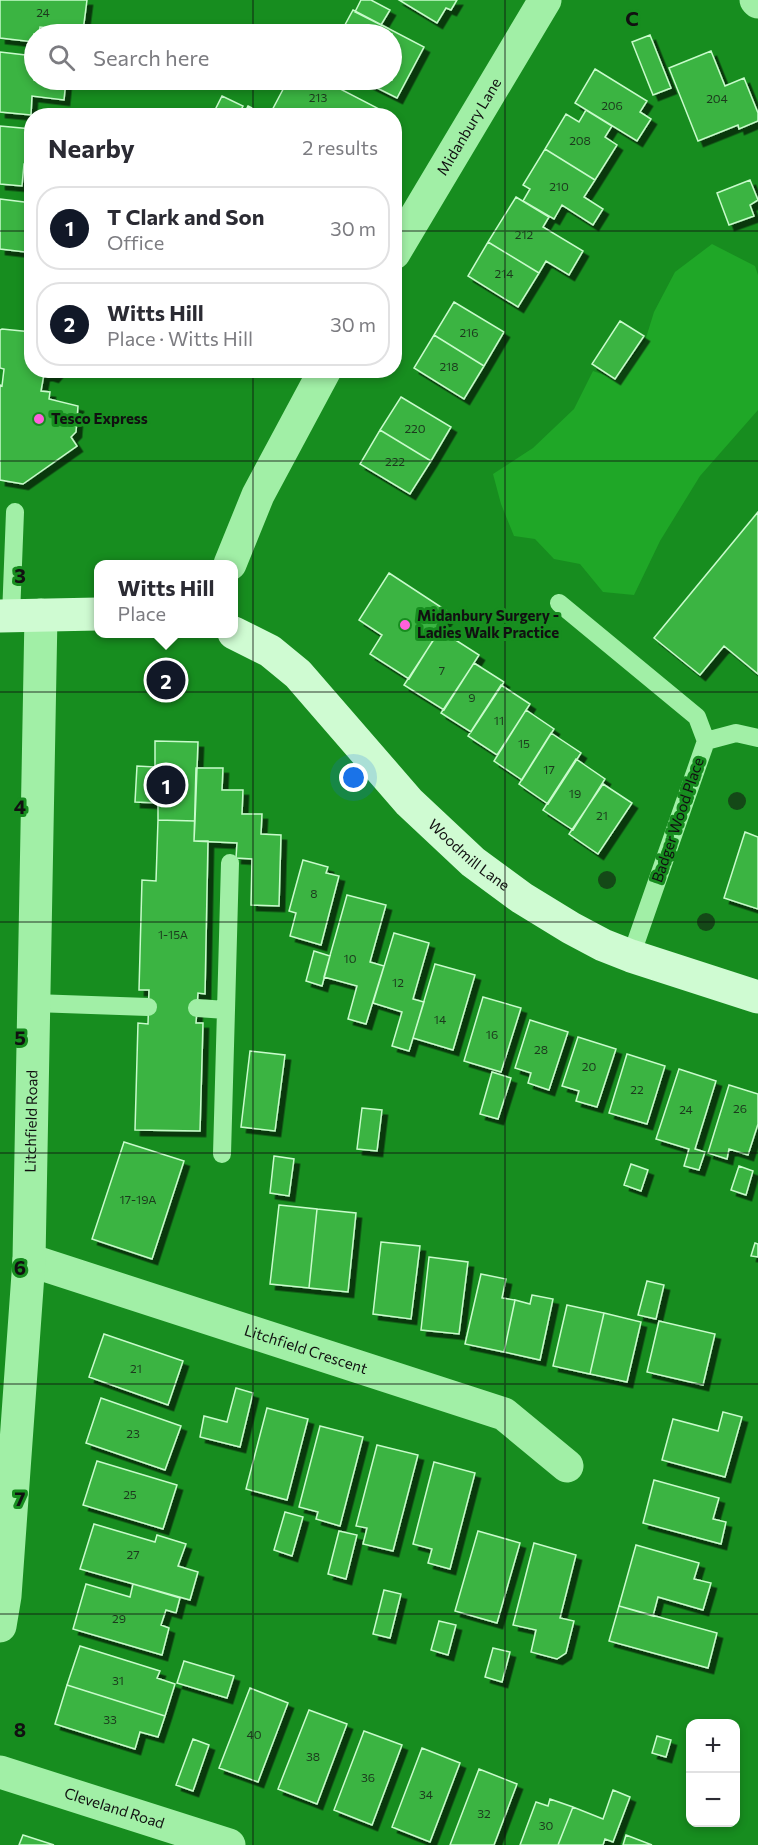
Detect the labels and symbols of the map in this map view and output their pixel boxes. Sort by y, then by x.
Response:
house number: 24 [36,5,50,19]
text: C [625,6,639,30]
street label: Midanbury Lane [432,74,505,178]
house number: 213 [309,90,327,104]
house number: 204 [706,91,728,105]
house number: 206 [601,98,623,112]
house number: 208 [569,133,591,147]
house number: 210 [549,179,569,193]
house number: 212 [515,227,534,241]
house number: 214 [495,266,513,280]
house number: 216 [459,325,479,339]
house number: 218 [439,359,459,373]
place label: Tesco Express [51,409,148,427]
marker: Tesco Express [32,412,46,426]
house number: 220 [404,421,426,435]
house number: 222 [385,454,405,468]
text: 3 [14,563,26,587]
place label: Midanbury Surgery - Ladies Walk Practice [417,606,559,641]
marker: Midanbury Surgery - Ladies Walk Practice [398,618,412,632]
pin: 2 [146,658,186,702]
house number: 7 [439,663,445,677]
house number: 9 [468,690,476,704]
house number: 11 [494,713,504,727]
house number: 15 [518,736,530,750]
street label: Badger Wood Place [647,755,707,885]
pin: 1 [146,762,186,808]
house number: 17 [543,762,555,776]
your location [339,763,368,792]
house number: 19 [569,786,581,800]
text: 4 [14,794,26,818]
house number: 21 [596,808,608,822]
street label: Woodmill Lane [425,815,514,894]
house number: 8 [310,886,318,900]
house number: 1-15A [158,927,188,941]
house number: 10 [344,951,357,965]
house number: 12 [392,975,404,989]
house number: 14 [434,1012,446,1026]
text: 5 [14,1025,26,1049]
house number: 16 [486,1027,498,1041]
house number: 28 [534,1042,548,1056]
house number: 20 [582,1059,596,1073]
street label: Litchfield Road [21,1070,41,1173]
house number: 22 [630,1082,644,1096]
house number: 26 [733,1101,747,1115]
house number: 24 [679,1102,693,1116]
house number: 17-19A [120,1192,156,1206]
text: 6 [14,1255,26,1279]
street label: Litchfield Crescent [242,1320,370,1377]
house number: 21 [130,1361,142,1375]
house number: 23 [126,1426,140,1440]
text: 7 [15,1486,26,1510]
house number: 25 [123,1487,137,1501]
house number: 27 [127,1547,139,1561]
house number: 29 [112,1611,126,1625]
house number: 31 [112,1673,124,1687]
house number: 33 [103,1712,117,1726]
text: 8 [14,1717,26,1741]
house number: 40 [246,1727,262,1741]
house number: 38 [306,1749,320,1763]
house number: 36 [361,1770,375,1784]
street label: Cleveland Road [62,1783,167,1832]
house number: 34 [419,1787,433,1801]
house number: 32 [477,1806,491,1820]
house number: 30 [539,1818,554,1832]

